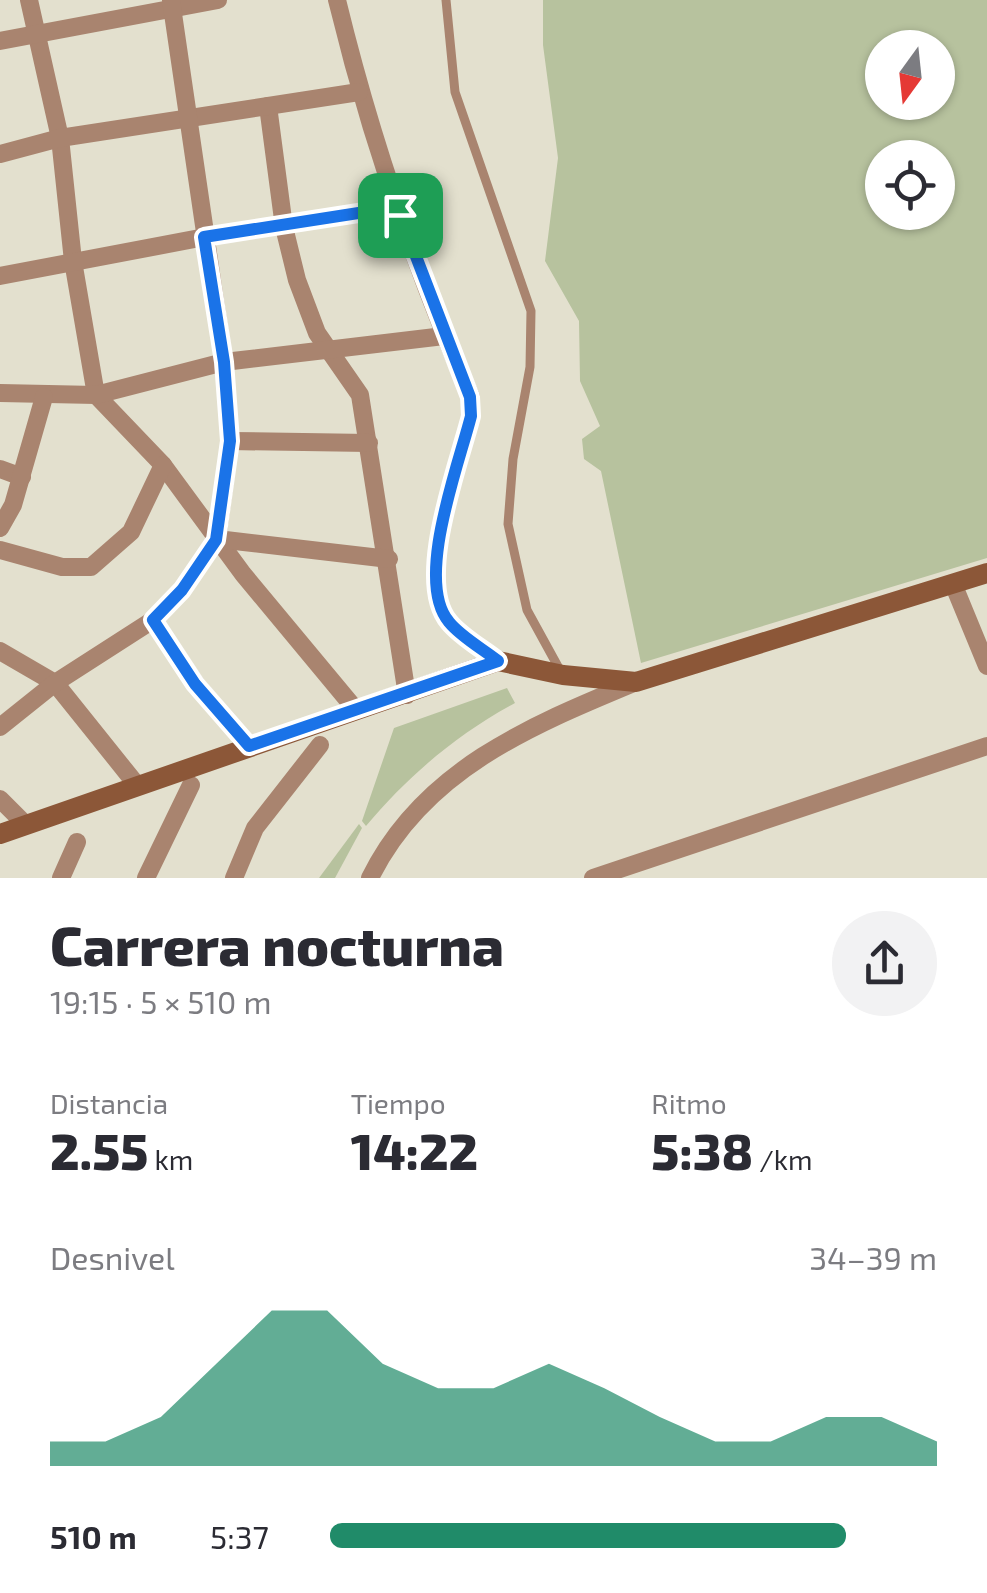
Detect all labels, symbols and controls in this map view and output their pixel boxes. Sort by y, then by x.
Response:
north arrow [865,30,955,120]
map controls [865,30,955,230]
button: locate [865,140,955,230]
pin [358,173,443,258]
icon: arrive [373,188,428,243]
text: Carrera nocturna [50,911,504,977]
button: share [832,911,937,1016]
text: 19:15 · 5 × 510 m [50,982,272,1020]
text: Distancia [50,1086,168,1120]
text: Tiempo [351,1086,446,1120]
text: Ritmo [651,1086,727,1120]
text: 2.55 [50,1120,148,1180]
text: 14:22 [351,1120,478,1180]
text: 5:38 [651,1120,753,1180]
text: km [148,1142,193,1176]
text: /km [753,1142,813,1176]
text: Desnivel [50,1238,175,1276]
text: 34–39 m [809,1238,937,1276]
text: 510 m [50,1517,137,1555]
text: 5:37 [210,1517,269,1555]

